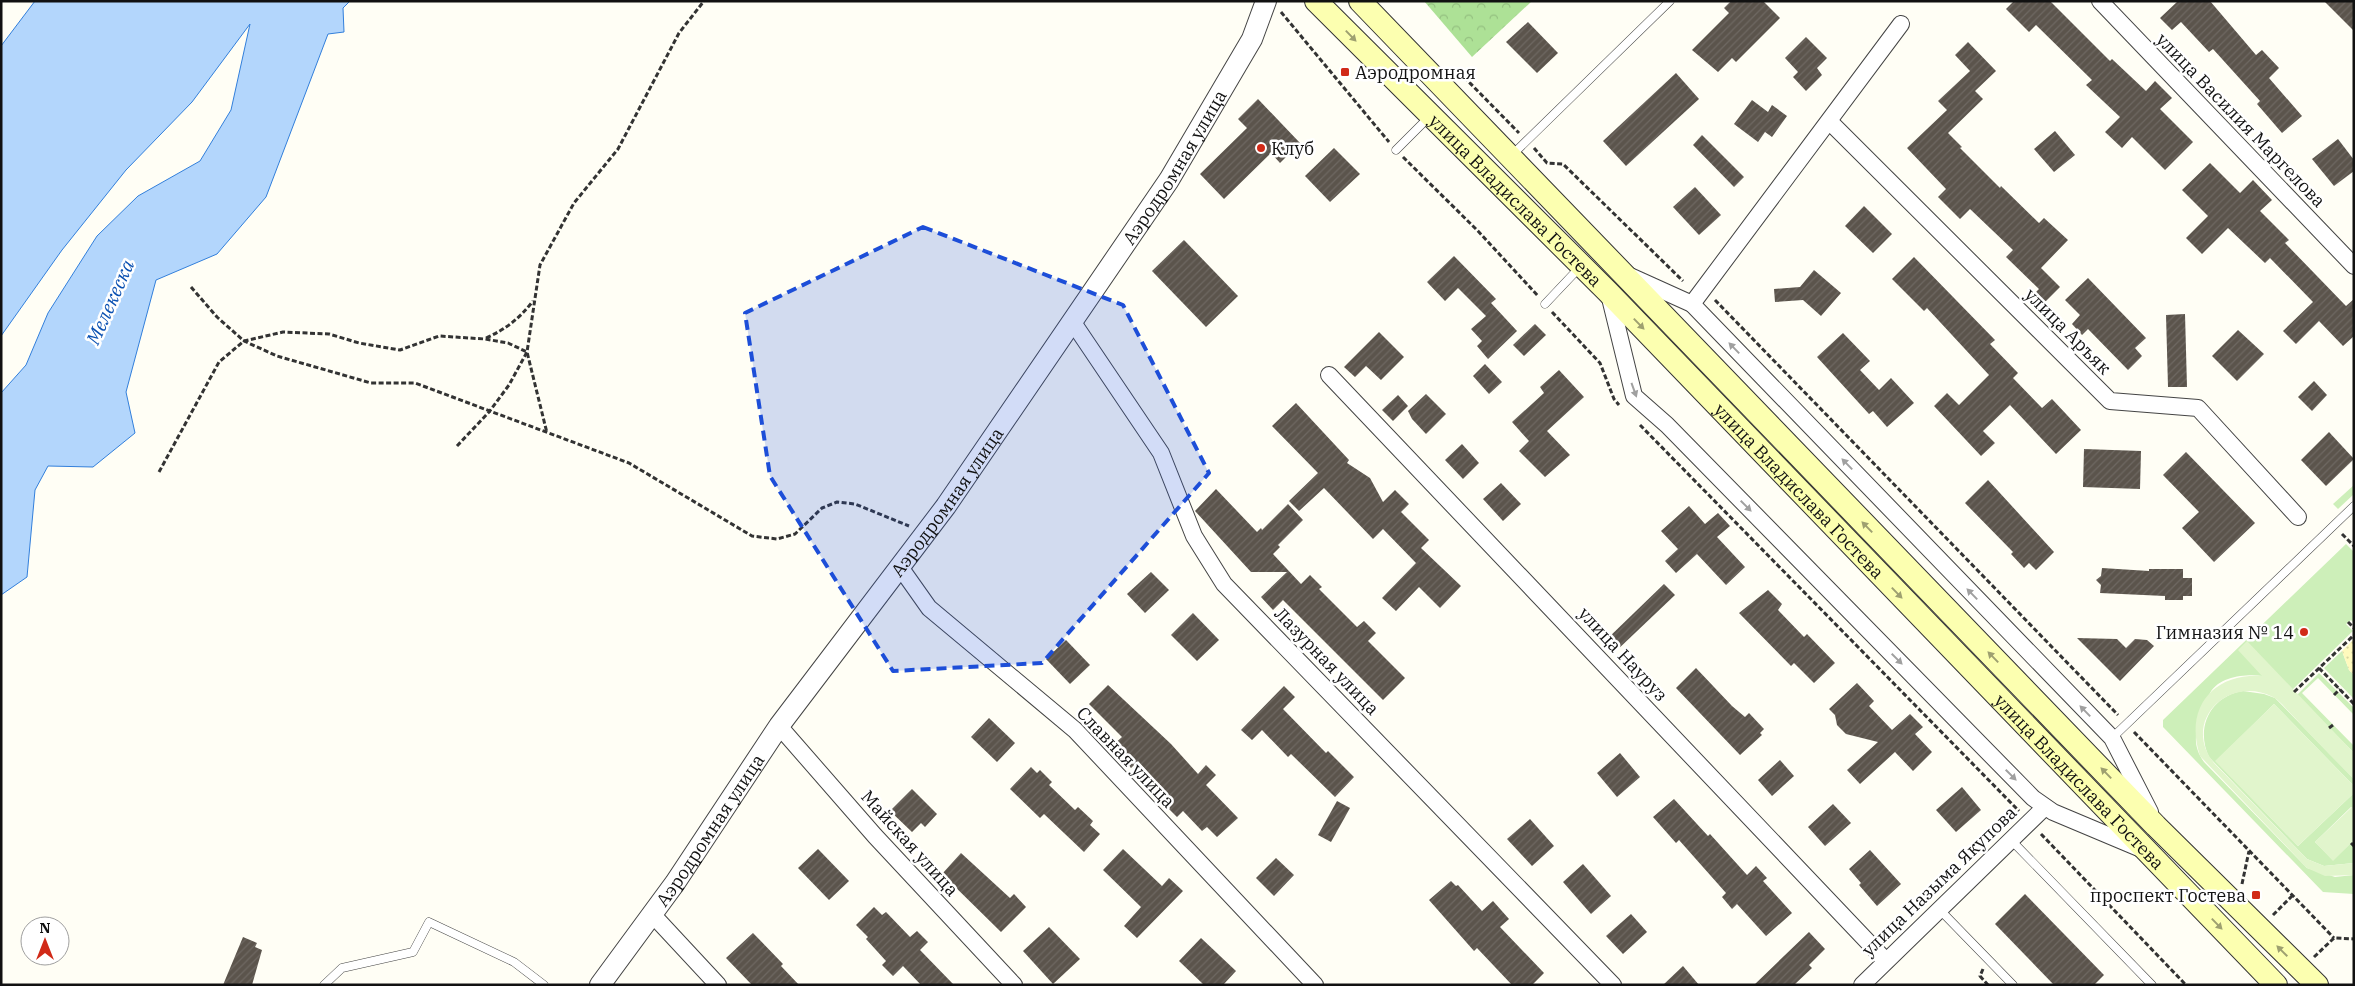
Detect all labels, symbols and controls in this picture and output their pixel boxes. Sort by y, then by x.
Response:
street label: улица Василия Маргелова [2151,28,2331,212]
one-way arrow [1344,30,1356,42]
place label: Аэродромная [1355,61,1476,84]
marker: Аэродромная [1339,66,1351,78]
street label: Аэродромная улица [1117,85,1231,249]
street label: улица Владислава Гостева [1424,109,1607,291]
place label: Клуб [1271,137,1314,160]
marker: Клуб [1255,142,1267,154]
water label: Мелекеска [80,255,140,349]
street label: улица Аръяк [2020,283,2116,379]
one-way arrow [1633,318,1645,330]
one-way arrow [1729,342,1741,354]
one-way arrow [1630,383,1638,398]
street label: улица Владислава Гостева [1709,398,1889,583]
street label: Аэродромная улица [885,423,1008,581]
one-way arrow [1841,459,1853,471]
one-way arrow [1740,500,1752,512]
one-way arrow [1862,522,1874,534]
one-way arrow [1891,586,1903,598]
one-way arrow [1967,588,1979,600]
street label: Лазурная улица [1270,602,1384,720]
street label: улица Науруз [1573,602,1673,706]
place label: Гимназия № 14 [2156,621,2294,644]
marker: Гимназия № 14 [2298,626,2310,638]
one-way arrow [1987,651,1999,663]
one-way arrow [1891,653,1903,665]
street label: улица Владислава Гостева [1990,689,2170,874]
street label: Славная улица [1072,702,1180,813]
one-way arrow [2080,705,2092,717]
street label: Аэродромная улица [650,749,769,911]
one-way arrow [2100,768,2112,780]
one-way arrow [2005,769,2017,781]
street label: Майская улица [856,785,964,901]
street label: улица Назыма Якупова [1857,801,2021,961]
place label: проспект Гостева [2090,884,2246,907]
marker: проспект Гостева [2250,889,2262,901]
north arrow [20,916,70,966]
one-way arrow [2210,917,2222,929]
text: N [39,919,51,937]
one-way arrow [2276,945,2288,957]

